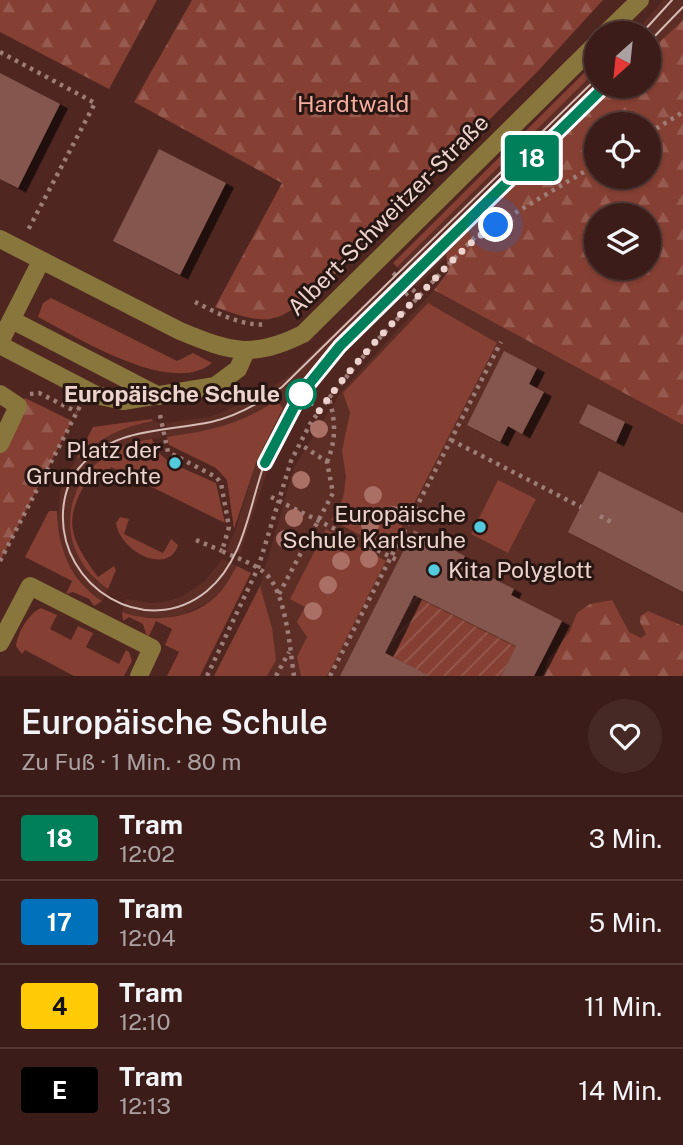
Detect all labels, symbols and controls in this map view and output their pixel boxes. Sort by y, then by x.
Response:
north arrow [584,21,662,98]
map controls [584,21,661,280]
park label: Hardtwald [297,90,409,117]
street label: Albert-Schweitzer-Straße [282,109,494,321]
button: locate [584,112,661,189]
line badge: 18 [500,135,564,181]
text: 18 [519,144,545,172]
button: layers [584,203,661,280]
your location [478,207,513,242]
marker: Europäische Schule [286,379,316,409]
place label: Europäische Schule [64,380,280,407]
place label: Platz der Grundrechte [26,436,161,489]
marker: Platz der Grundrechte [167,455,183,471]
place label: Europäische Schule Karlsruhe [282,500,466,553]
marker: Europäische Schule Karlsruhe [472,519,488,535]
place label: Kita Polyglott [448,556,592,583]
marker: Kita Polyglott [426,562,442,578]
button: heart [588,699,662,773]
text: Europäische Schule [21,703,328,741]
text: Zu Fuß · 1 Min. · 80 m [21,748,241,775]
text: Tram [119,809,183,840]
text: 3 Min. [589,823,662,854]
text: 18 [46,824,73,852]
text: 12:02 [119,840,175,867]
text: Tram [119,893,183,924]
text: 5 Min. [589,907,662,938]
text: 17 [47,908,72,936]
text: 12:04 [119,924,176,951]
text: Tram [119,977,183,1008]
text: 11 Min. [584,991,662,1022]
text: 4 [52,992,67,1020]
text: 12:10 [119,1008,171,1035]
text: Tram [119,1061,183,1092]
text: 14 Min. [578,1075,662,1106]
text: E [52,1076,67,1104]
text: 12:13 [119,1092,171,1119]

